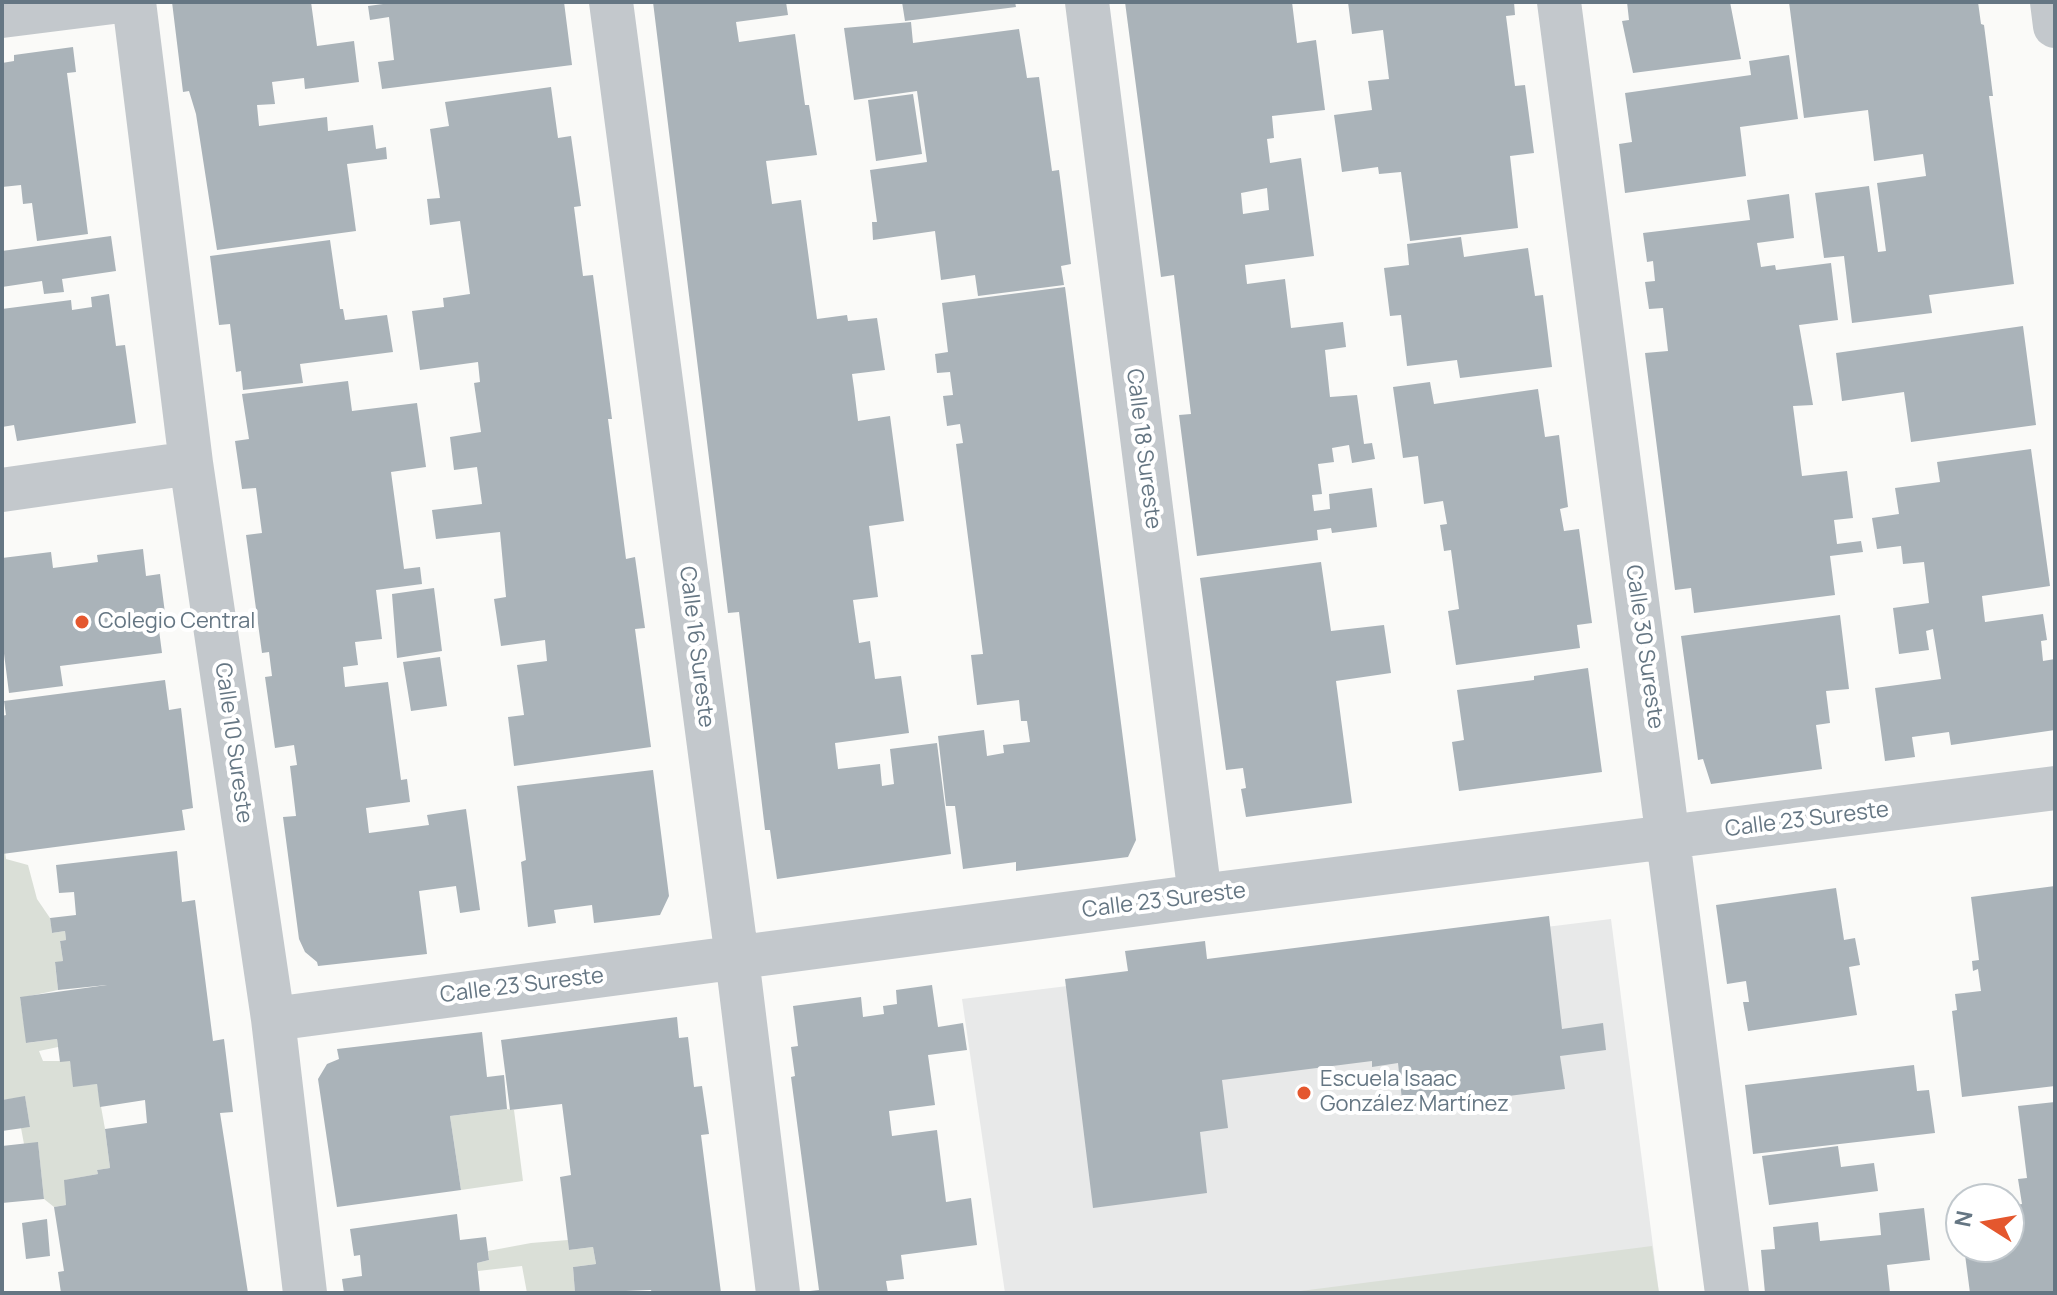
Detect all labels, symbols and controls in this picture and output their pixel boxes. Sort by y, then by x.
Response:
street label: Calle 18 Sureste [1120,367,1166,531]
street label: Calle 30 Sureste [1619,563,1669,731]
street label: Calle 16 Sureste [673,565,719,729]
place label: Colegio Central [98,609,255,635]
marker: Colegio Central [73,613,91,631]
street label: Calle 10 Sureste [209,661,257,825]
street label: Calle 23 Sureste [1724,797,1890,843]
street label: Calle 23 Sureste [1081,878,1247,924]
street label: Calle 23 Sureste [439,963,605,1009]
place label: Escuela Isaac González Martínez [1320,1067,1509,1118]
marker: Escuela Isaac González Martínez [1295,1084,1313,1102]
north arrow [1945,1183,2025,1263]
text: N [1947,1208,1980,1229]

